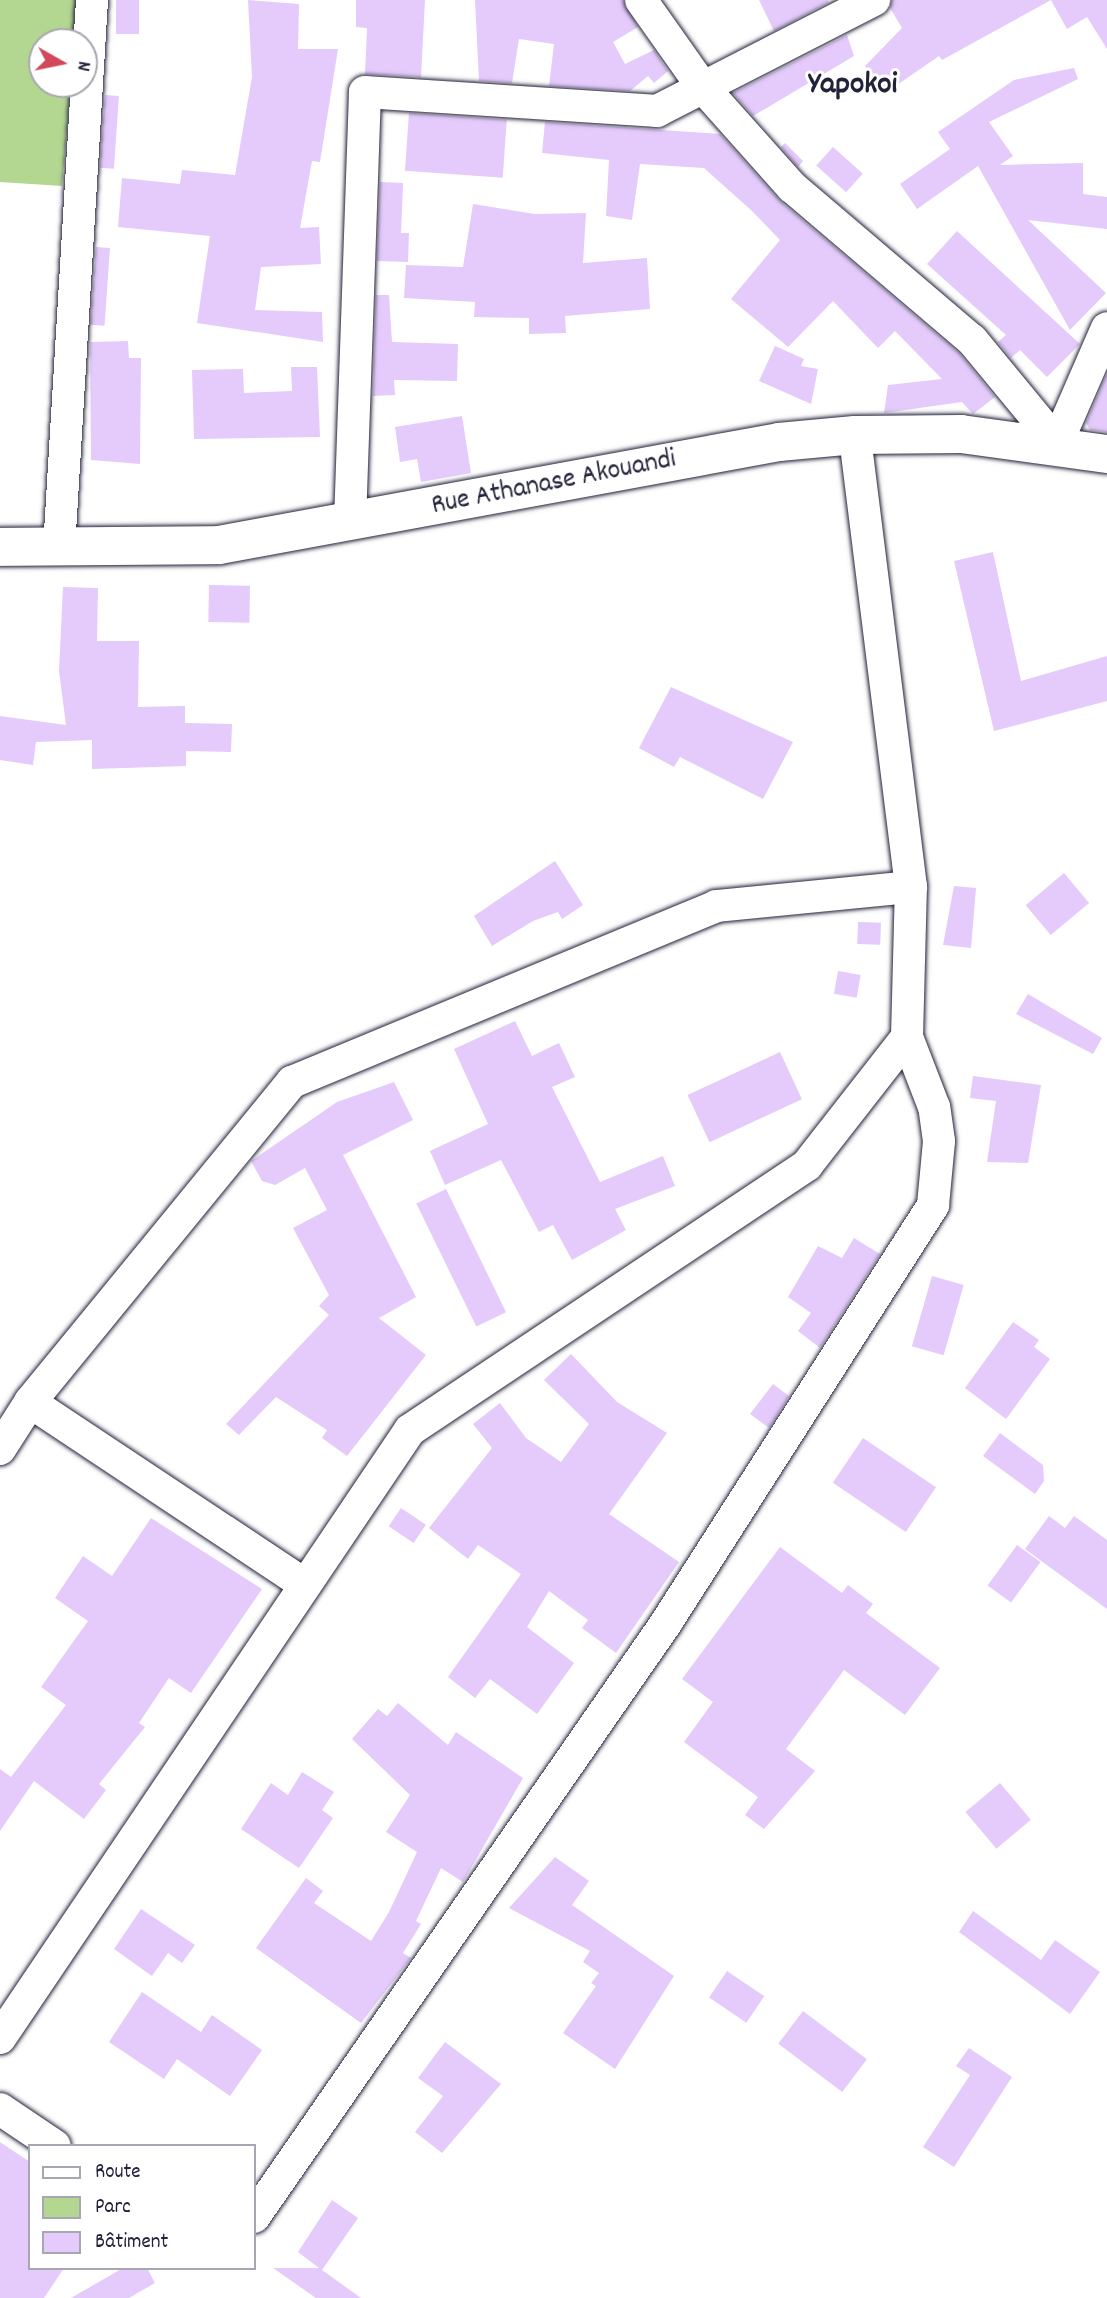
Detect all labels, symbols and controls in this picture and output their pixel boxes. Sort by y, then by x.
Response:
north arrow [28,28,98,98]
text: N [68,59,96,73]
district label: Yapokoi [809,67,897,105]
street label: Rue Athanase Akouandi [429,444,679,524]
legend [28,2144,256,2270]
text: Route [95,2158,141,2188]
text: Parc [95,2193,131,2223]
text: Bâtiment [95,2228,168,2258]

